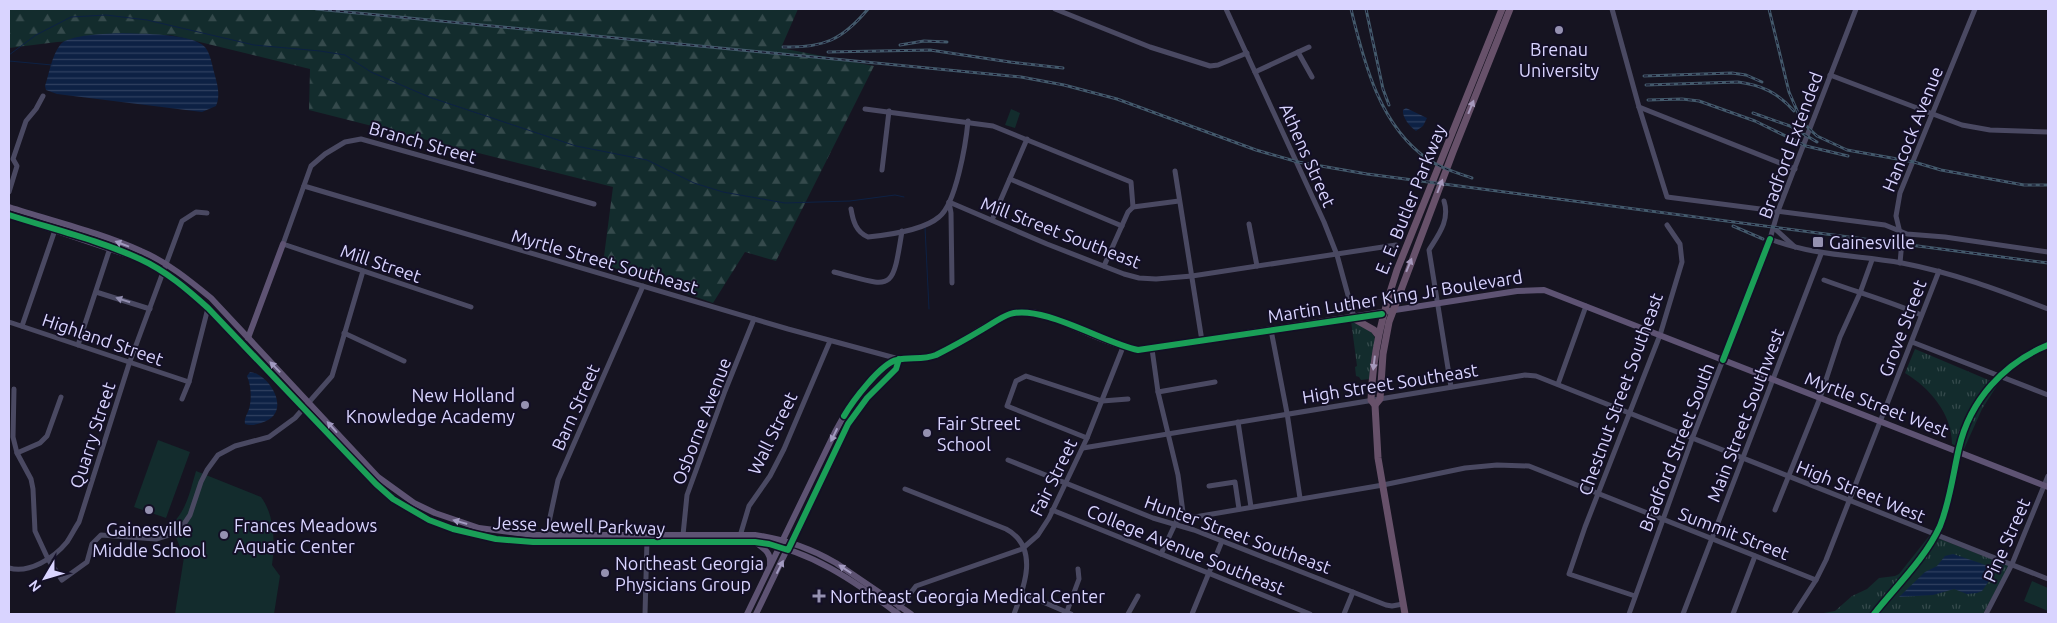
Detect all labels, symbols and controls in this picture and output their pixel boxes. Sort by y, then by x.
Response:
marker: Brenau University [1553,24,1565,36]
place label: Brenau University [1519,39,1600,80]
street label: Hancock Avenue [1878,64,1946,194]
street label: Bradford Extended [1754,69,1826,221]
one-way arrow [1468,99,1475,114]
street label: Athens Street [1276,100,1340,210]
street label: Branch Street [367,117,479,167]
street label: E. E. Butler Parkway [1371,121,1449,277]
one-way arrow [1437,178,1444,193]
street label: Mill Street Southeast [978,192,1144,272]
street label: Myrtle Street Southeast [509,225,701,297]
place label: Gainesville [1829,232,1915,252]
marker: Gainesville [1811,235,1825,249]
one-way arrow [115,240,130,247]
street label: Mill Street [338,240,424,286]
one-way arrow [1406,258,1413,273]
street label: Martin Luther King Jr Boulevard [1266,266,1524,326]
street label: Grove Street [1874,277,1930,379]
street label: Chestnut Street Southeast [1574,290,1666,498]
one-way arrow [115,296,130,304]
street label: Highland Street [40,309,166,369]
street label: Main Street Southwest [1703,325,1787,505]
street label: Osborne Avenue [668,355,734,487]
one-way arrow [1370,356,1378,372]
street label: High Street Southeast [1301,359,1479,407]
street label: Bradford Street South [1635,360,1717,534]
one-way arrow [269,361,281,373]
street label: Barn Street [547,361,603,453]
street label: Myrtle Street West [1802,367,1952,441]
street label: Quarry Street [65,379,120,491]
place label: New Holland Knowledge Academy [346,385,515,426]
street label: Wall Street [743,388,801,478]
marker: New Holland Knowledge Academy [519,399,531,411]
place label: Fair Street School [937,413,1021,454]
one-way arrow [326,421,338,433]
one-way arrow [830,427,838,442]
marker: Fair Street School [921,427,933,439]
street label: Fair Street [1026,435,1080,519]
street label: High Street West [1794,456,1928,526]
street label: Hunter Street Southeast [1142,491,1334,577]
street label: Pine Street [1979,495,2033,585]
street label: College Avenue Southeast [1084,500,1288,598]
street label: Summit Street [1676,503,1792,563]
marker: Gainesville Middle School [143,504,155,516]
street label: Jesse Jewell Parkway [493,512,666,538]
place label: Frances Meadows Aquatic Center [234,515,378,556]
one-way arrow [452,518,467,526]
place label: Gainesville Middle School [92,519,206,560]
marker: Frances Meadows Aquatic Center [218,529,230,541]
north arrow [20,553,70,603]
place label: Northeast Georgia Physicians Group [615,553,764,594]
one-way arrow [776,559,784,574]
one-way arrow [838,564,852,574]
marker: Northeast Georgia Physicians Group [599,567,611,579]
text: N [25,577,44,595]
place label: Northeast Georgia Medical Center [830,586,1105,606]
marker: Northeast Georgia Medical Center [812,589,826,603]

